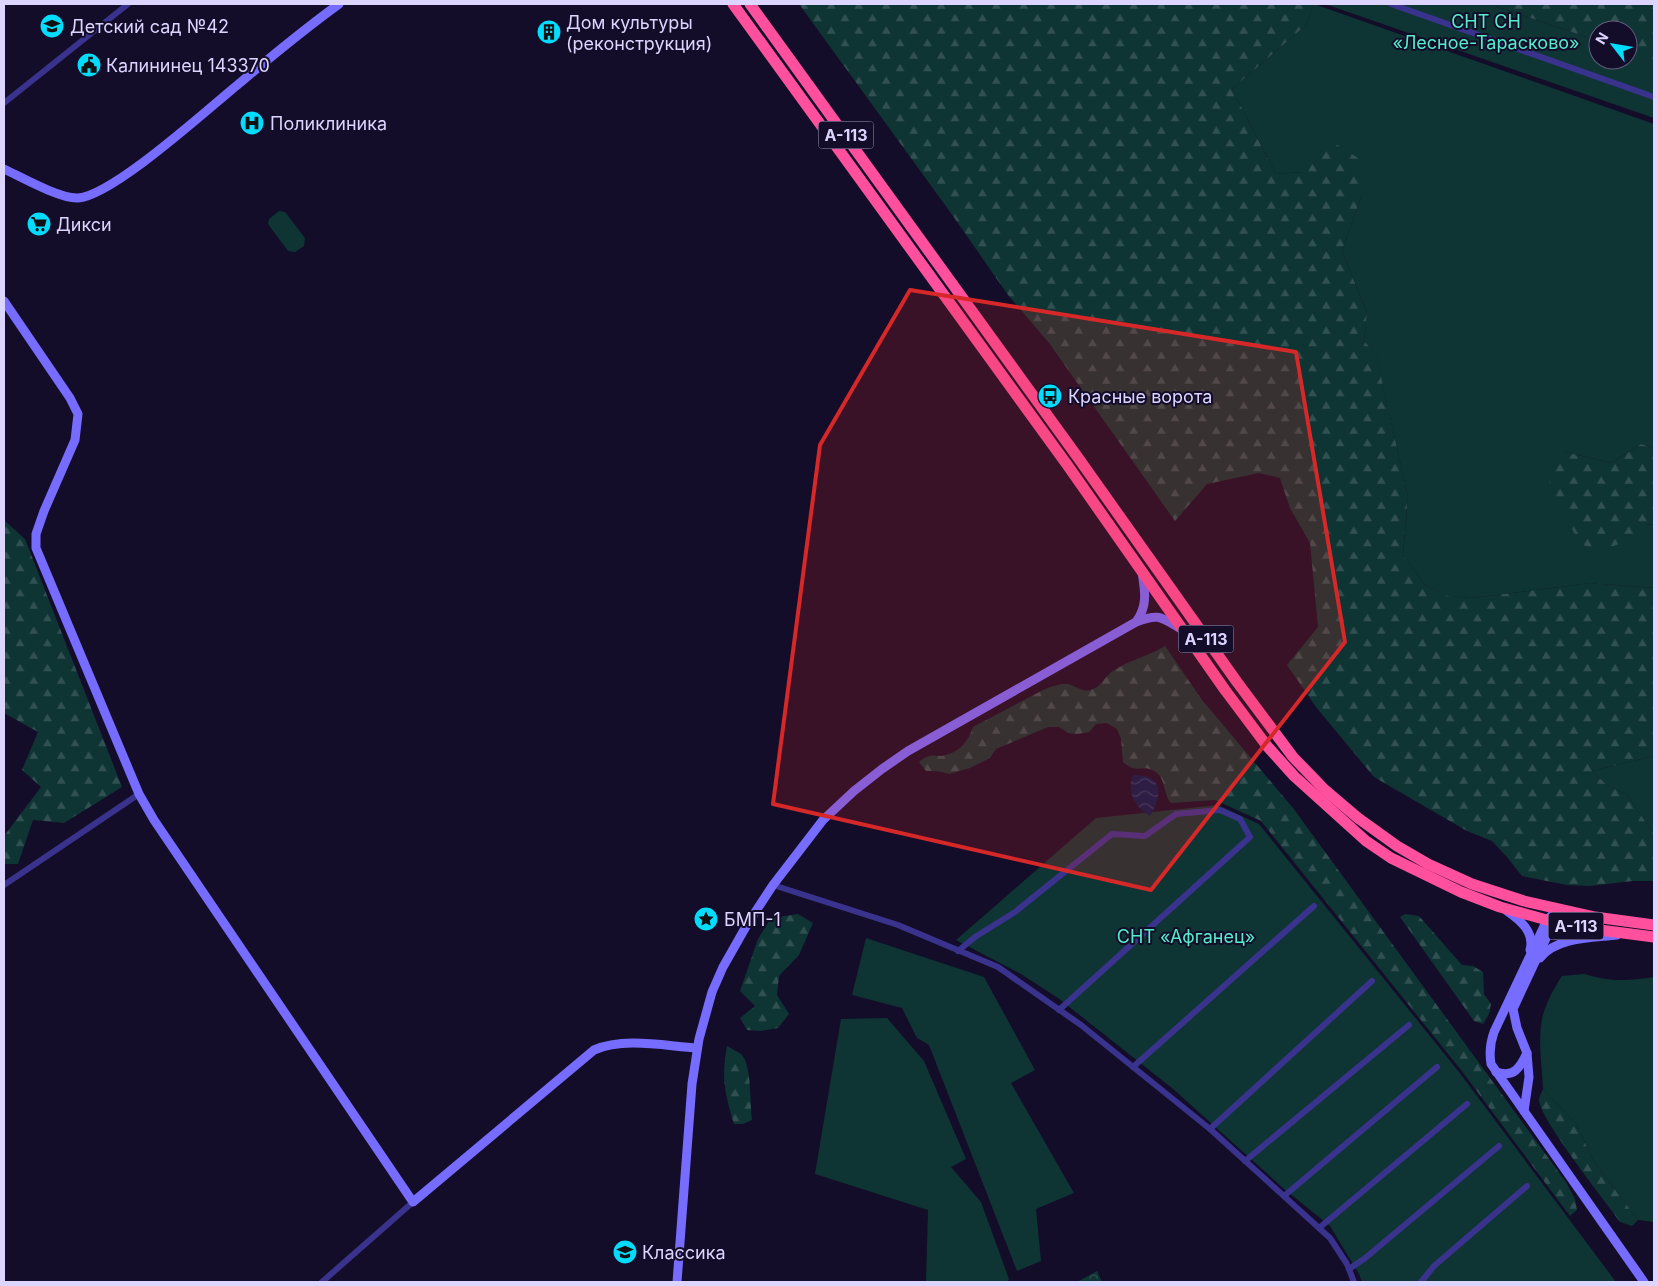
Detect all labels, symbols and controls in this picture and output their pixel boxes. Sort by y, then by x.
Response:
park label: СНТ СН «Лесное-Тарасково» [1392,11,1580,53]
place label: Дом культуры (реконструкция) [566,12,712,54]
school or university icon: Детский сад №42 [39,13,65,39]
place label: Детский сад №42 [70,16,229,37]
building icon: Дом культуры (реконструкция) [536,19,562,45]
north arrow [1588,20,1638,70]
text: N [1591,29,1611,47]
public building icon: Калининец 143370 [76,52,102,78]
place label: Калининец 143370 [106,55,270,76]
hospital icon: Поликлиника [239,110,265,136]
place label: Поликлиника [270,113,387,134]
road number: А-113 [818,122,874,148]
supermarket icon: Дикси [26,211,52,237]
place label: Дикси [56,214,112,235]
bus stop icon: Красные ворота [1037,383,1063,409]
place label: Красные ворота [1068,386,1212,407]
road number: А-113 [1178,626,1234,652]
place icon: БМП-1 [693,906,719,932]
place label: БМП-1 [724,909,781,930]
road number: А-113 [1548,912,1604,939]
park label: СНТ «Афганец» [1117,926,1255,947]
school or university icon: Классика [612,1239,638,1265]
place label: Классика [642,1242,726,1263]

